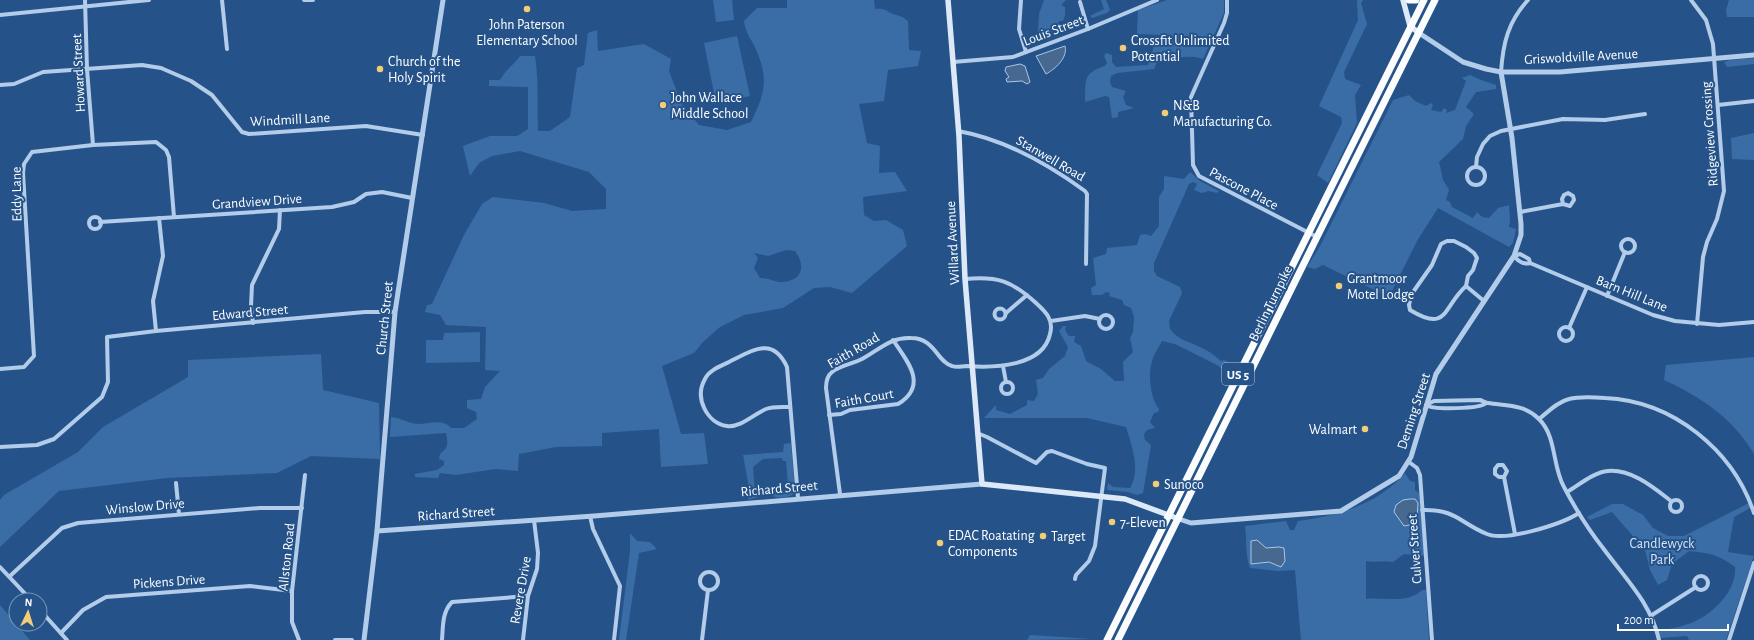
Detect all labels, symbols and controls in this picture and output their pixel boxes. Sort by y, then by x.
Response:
marker: John Paterson Elementary School [522,4,532,14]
street label: Louis Street [1021,13,1086,49]
place label: John Paterson Elementary School [476,18,578,48]
street label: Howard Street [70,33,88,113]
place label: Crossfit Unlimited Potential [1131,34,1229,64]
marker: Crossfit Unlimited Potential [1118,43,1128,53]
street label: Griswoldville Avenue [1524,47,1638,67]
place label: Church of the Holy Spirit [388,55,460,85]
marker: Church of the Holy Spirit [375,64,385,74]
street label: Ridgeview Crossing [1699,81,1721,187]
place label: John Wallace Middle School [671,91,748,121]
place label: N&B Manufacturing Co. [1173,99,1273,129]
marker: John Wallace Middle School [658,100,668,110]
marker: N&B Manufacturing Co. [1160,108,1170,118]
street label: Windmill Lane [250,111,330,129]
street label: Stanwell Road [1014,134,1087,184]
street label: Pascone Place [1207,165,1280,213]
street label: Eddy Lane [10,166,24,222]
street label: Grandview Drive [212,192,302,212]
street label: Willard Avenue [944,201,962,285]
street label: Berlin Turnpike [1247,263,1295,344]
place label: Grantmoor Motel Lodge [1347,272,1414,302]
street label: Barn Hill Lane [1594,273,1669,315]
street label: Church Street [374,280,396,356]
marker: Grantmoor Motel Lodge [1334,281,1344,291]
street label: Edward Street [212,303,289,323]
street label: Faith Road [825,330,882,371]
road number: US 5 [1222,363,1254,385]
street label: Deming Street [1395,371,1433,451]
street label: Faith Court [834,387,895,411]
place label: Walmart [1309,423,1358,437]
marker: Walmart [1360,424,1370,434]
place label: Sunoco [1164,478,1204,492]
street label: Richard Street [740,479,819,499]
marker: Sunoco [1151,479,1161,489]
street label: Winslow Drive [105,497,185,517]
street label: Richard Street [417,504,496,524]
street label: Culver Street [1406,513,1424,584]
place label: 7-Eleven [1120,516,1166,530]
marker: 7-Eleven [1107,517,1117,527]
street label: Allston Road [276,522,298,592]
place label: EDAC Roatating Components [948,529,1035,559]
place label: Target [1051,530,1086,544]
marker: Target [1038,531,1048,541]
park label: Candlewyck Park [1630,537,1695,567]
marker: EDAC Roatating Components [935,538,945,548]
street label: Revere Drive [508,555,534,625]
street label: Pickens Drive [132,572,206,592]
north arrow [8,592,48,632]
text: N [24,597,33,608]
scale bar [1618,606,1728,632]
text: 200 m [1624,614,1654,626]

